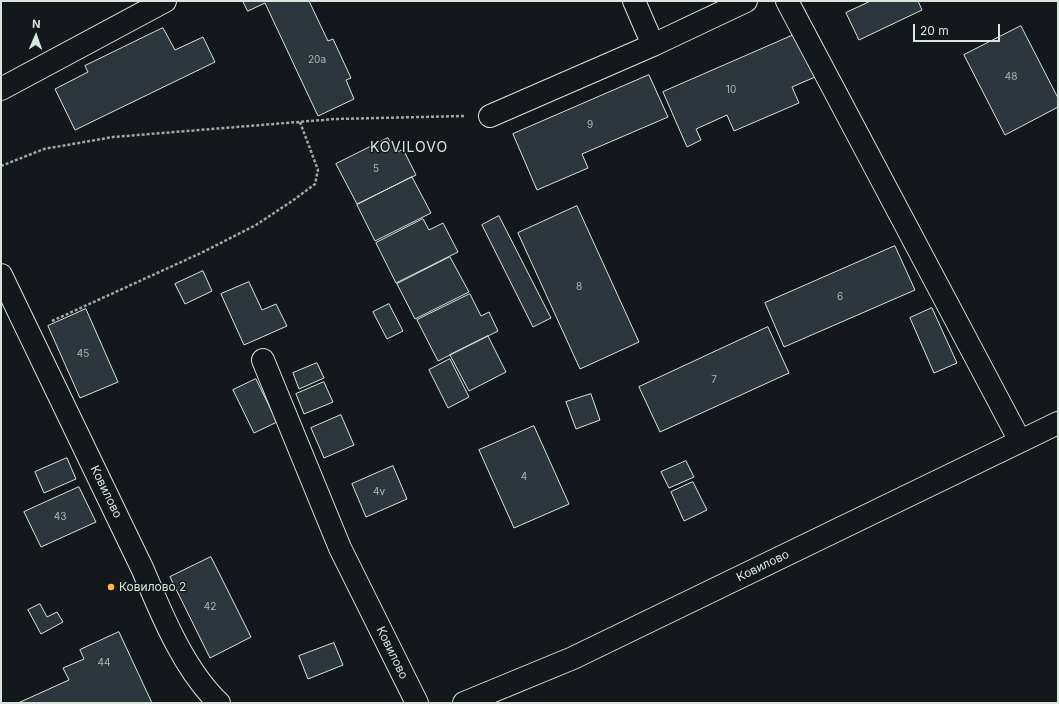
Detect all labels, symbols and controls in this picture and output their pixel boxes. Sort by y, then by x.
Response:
north arrow [16,16,56,56]
scale bar [915,16,1002,42]
text: N [32,17,41,31]
text: 20 m [920,23,949,38]
house number: 20a [308,54,326,66]
house number: 48 [1005,71,1017,83]
house number: 10 [726,84,736,96]
house number: 9 [587,119,593,131]
district label: KOVILOVO [370,140,448,156]
house number: 5 [373,163,379,175]
house number: 8 [576,281,582,293]
house number: 6 [837,291,843,303]
house number: 45 [77,348,89,360]
house number: 7 [711,374,717,386]
street label: Ковилово [87,463,125,521]
house number: 4 [521,471,527,483]
house number: 4v [373,486,385,498]
house number: 43 [54,511,66,523]
street label: Ковилово [734,547,792,585]
place label: Ковилово 2 [119,580,186,594]
marker: Ковилово 2 [106,582,116,592]
house number: 42 [204,601,216,613]
street label: Ковилово [373,624,411,682]
house number: 44 [98,657,110,669]

